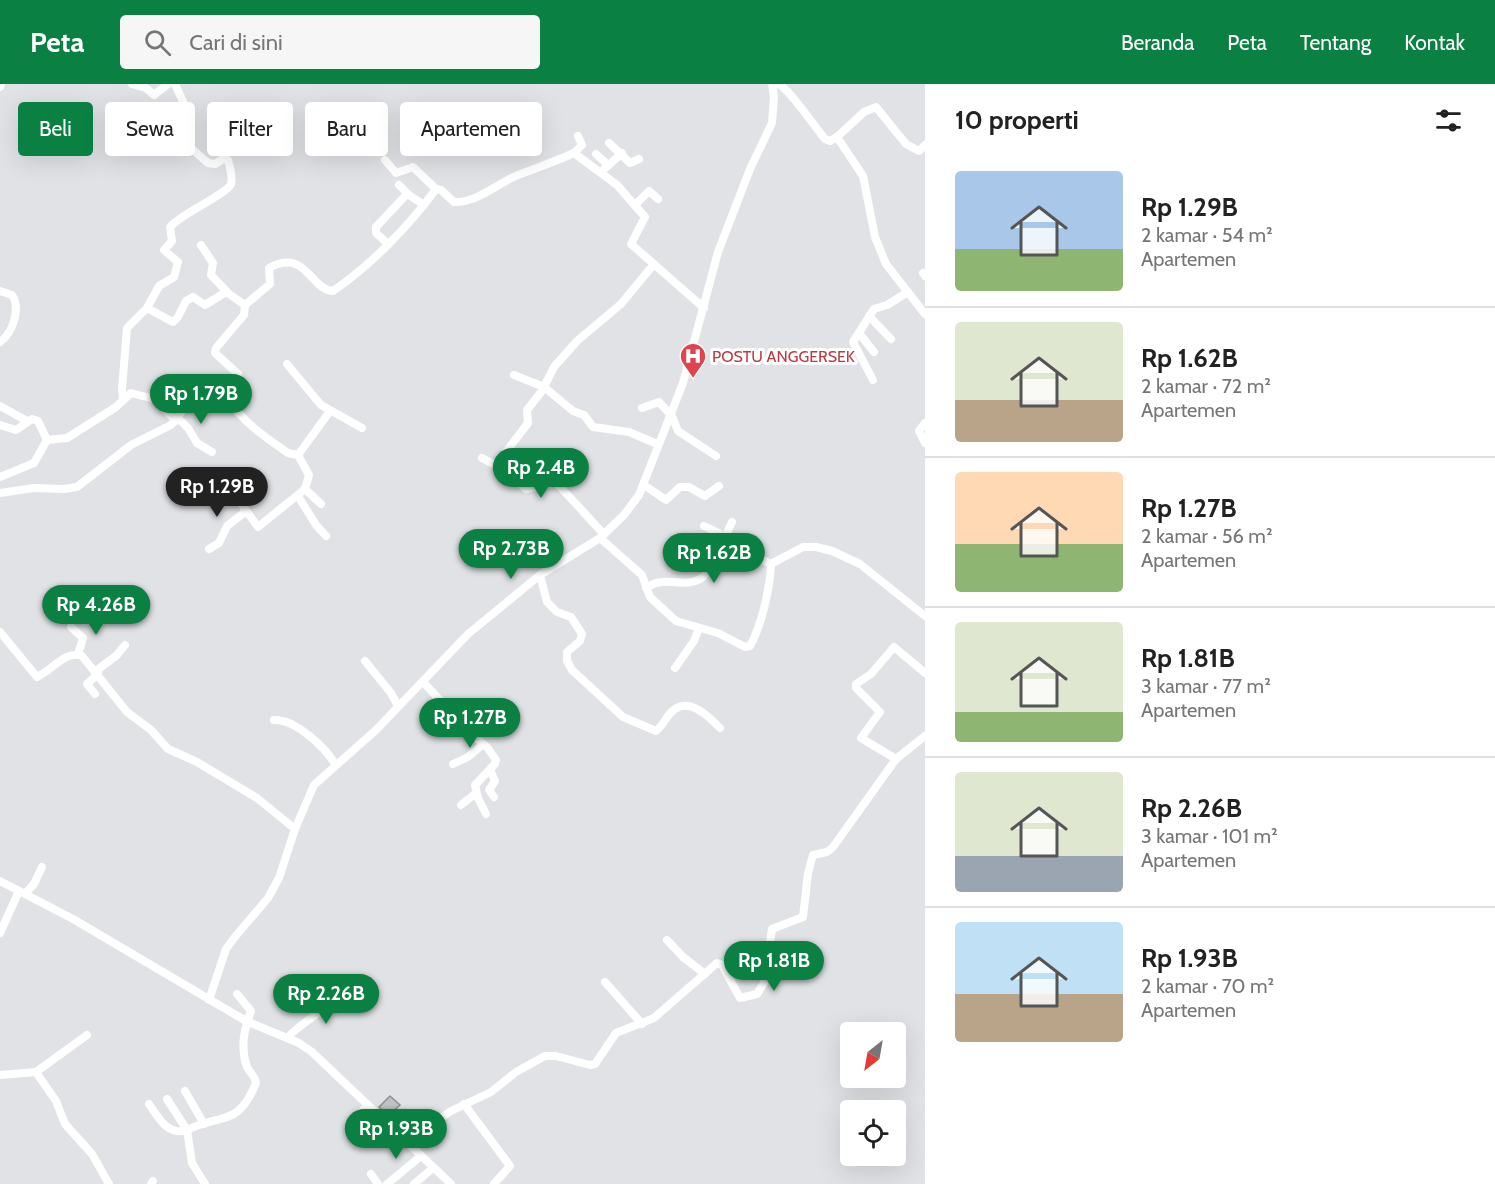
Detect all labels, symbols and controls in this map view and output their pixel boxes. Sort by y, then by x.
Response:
search box [120,15,540,69]
text: Peta [30,25,84,59]
icon: search [141,26,174,59]
text: Cari di sini [189,29,283,56]
text: Beranda [1121,30,1194,55]
text: Peta [1227,30,1267,55]
text: Tentang [1300,30,1371,55]
text: Kontak [1404,30,1465,55]
chip: Beli [18,102,93,156]
chip: Sewa [105,102,195,156]
chip: Filter [207,102,293,156]
chip: Baru [305,102,388,156]
chip: Apartemen [400,102,542,156]
text: 10 properti [955,104,1079,136]
icon: filters [1432,104,1465,137]
text: Rp 1.29B [1141,191,1238,223]
icon: home [1003,195,1075,267]
text: 2 kamar · 54 m² [1141,223,1273,247]
text: Apartemen [1141,247,1236,271]
hospital icon: POSTU ANGGERSEK [678,341,708,379]
text: Rp 1.62B [1141,342,1238,374]
icon: home [1003,346,1075,418]
place label: POSTU ANGGERSEK [712,347,855,366]
pin: Rp 1.79B [139,374,263,425]
text: 2 kamar · 72 m² [1141,374,1271,398]
text: Rp 1.79B [164,381,238,405]
text: Apartemen [1141,398,1236,422]
pin: Rp 2.4B [486,448,596,499]
text: Rp 2.4B [507,455,575,479]
pin: Rp 1.29B [155,467,279,518]
text: Rp 1.29B [180,474,254,498]
text: Rp 1.27B [1141,492,1236,524]
icon: home [1003,496,1075,568]
text: 2 kamar · 56 m² [1141,524,1273,548]
pin: Rp 2.73B [449,529,573,580]
pin: Rp 1.62B [652,533,776,584]
text: Rp 2.73B [473,536,549,560]
text: Rp 1.62B [677,540,751,564]
text: Apartemen [1141,548,1236,572]
pin: Rp 4.26B [34,585,158,636]
text: Rp 4.26B [56,592,136,616]
text: Rp 1.81B [1141,642,1235,674]
icon: home [1003,646,1075,718]
text: 3 kamar · 77 m² [1141,674,1271,698]
pin: Rp 1.27B [408,698,532,749]
text: Apartemen [1141,698,1236,722]
text: Rp 1.27B [433,705,507,729]
text: Rp 2.26B [1141,792,1242,824]
icon: home [1003,796,1075,868]
text: 3 kamar · 101 m² [1141,824,1278,848]
text: Apartemen [1141,848,1236,872]
pin: Rp 1.81B [712,941,836,992]
text: Rp 1.93B [1141,942,1238,974]
icon: home [1003,946,1075,1018]
text: Rp 1.81B [738,948,810,972]
pin: Rp 2.26B [264,974,388,1025]
text: 2 kamar · 70 m² [1141,974,1274,998]
text: Rp 2.26B [287,981,365,1005]
text: Apartemen [1141,998,1236,1022]
north arrow [840,1022,906,1088]
map controls [840,1022,906,1166]
button: locate [840,1100,906,1166]
pin: Rp 1.93B [334,1109,458,1160]
text: Rp 1.93B [359,1116,433,1140]

